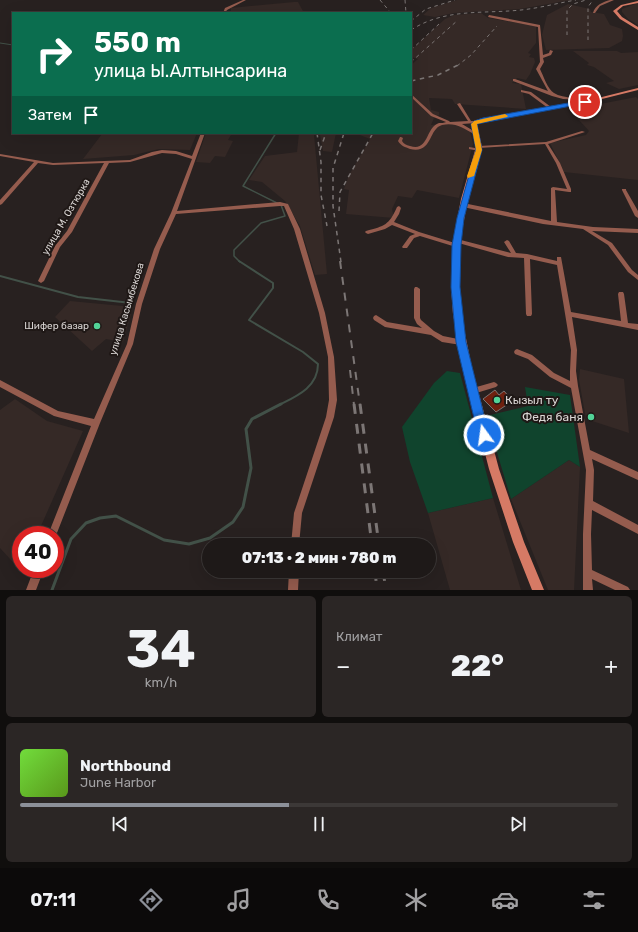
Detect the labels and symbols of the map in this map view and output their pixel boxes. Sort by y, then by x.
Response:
pin [568,85,602,119]
street label: улица М. Озтюрка [39,177,93,257]
street label: улица Касымбекова [107,261,147,357]
place label: Шифер базар [24,320,89,332]
marker: Шифер базар [92,321,102,331]
place label: Кызыл ту [505,393,559,407]
marker: Кызыл ту [492,395,502,405]
place label: Федя баня [522,410,583,424]
marker: Федя баня [586,412,596,422]
position arrow [463,414,505,456]
speed limit sign: 40 [12,526,64,578]

